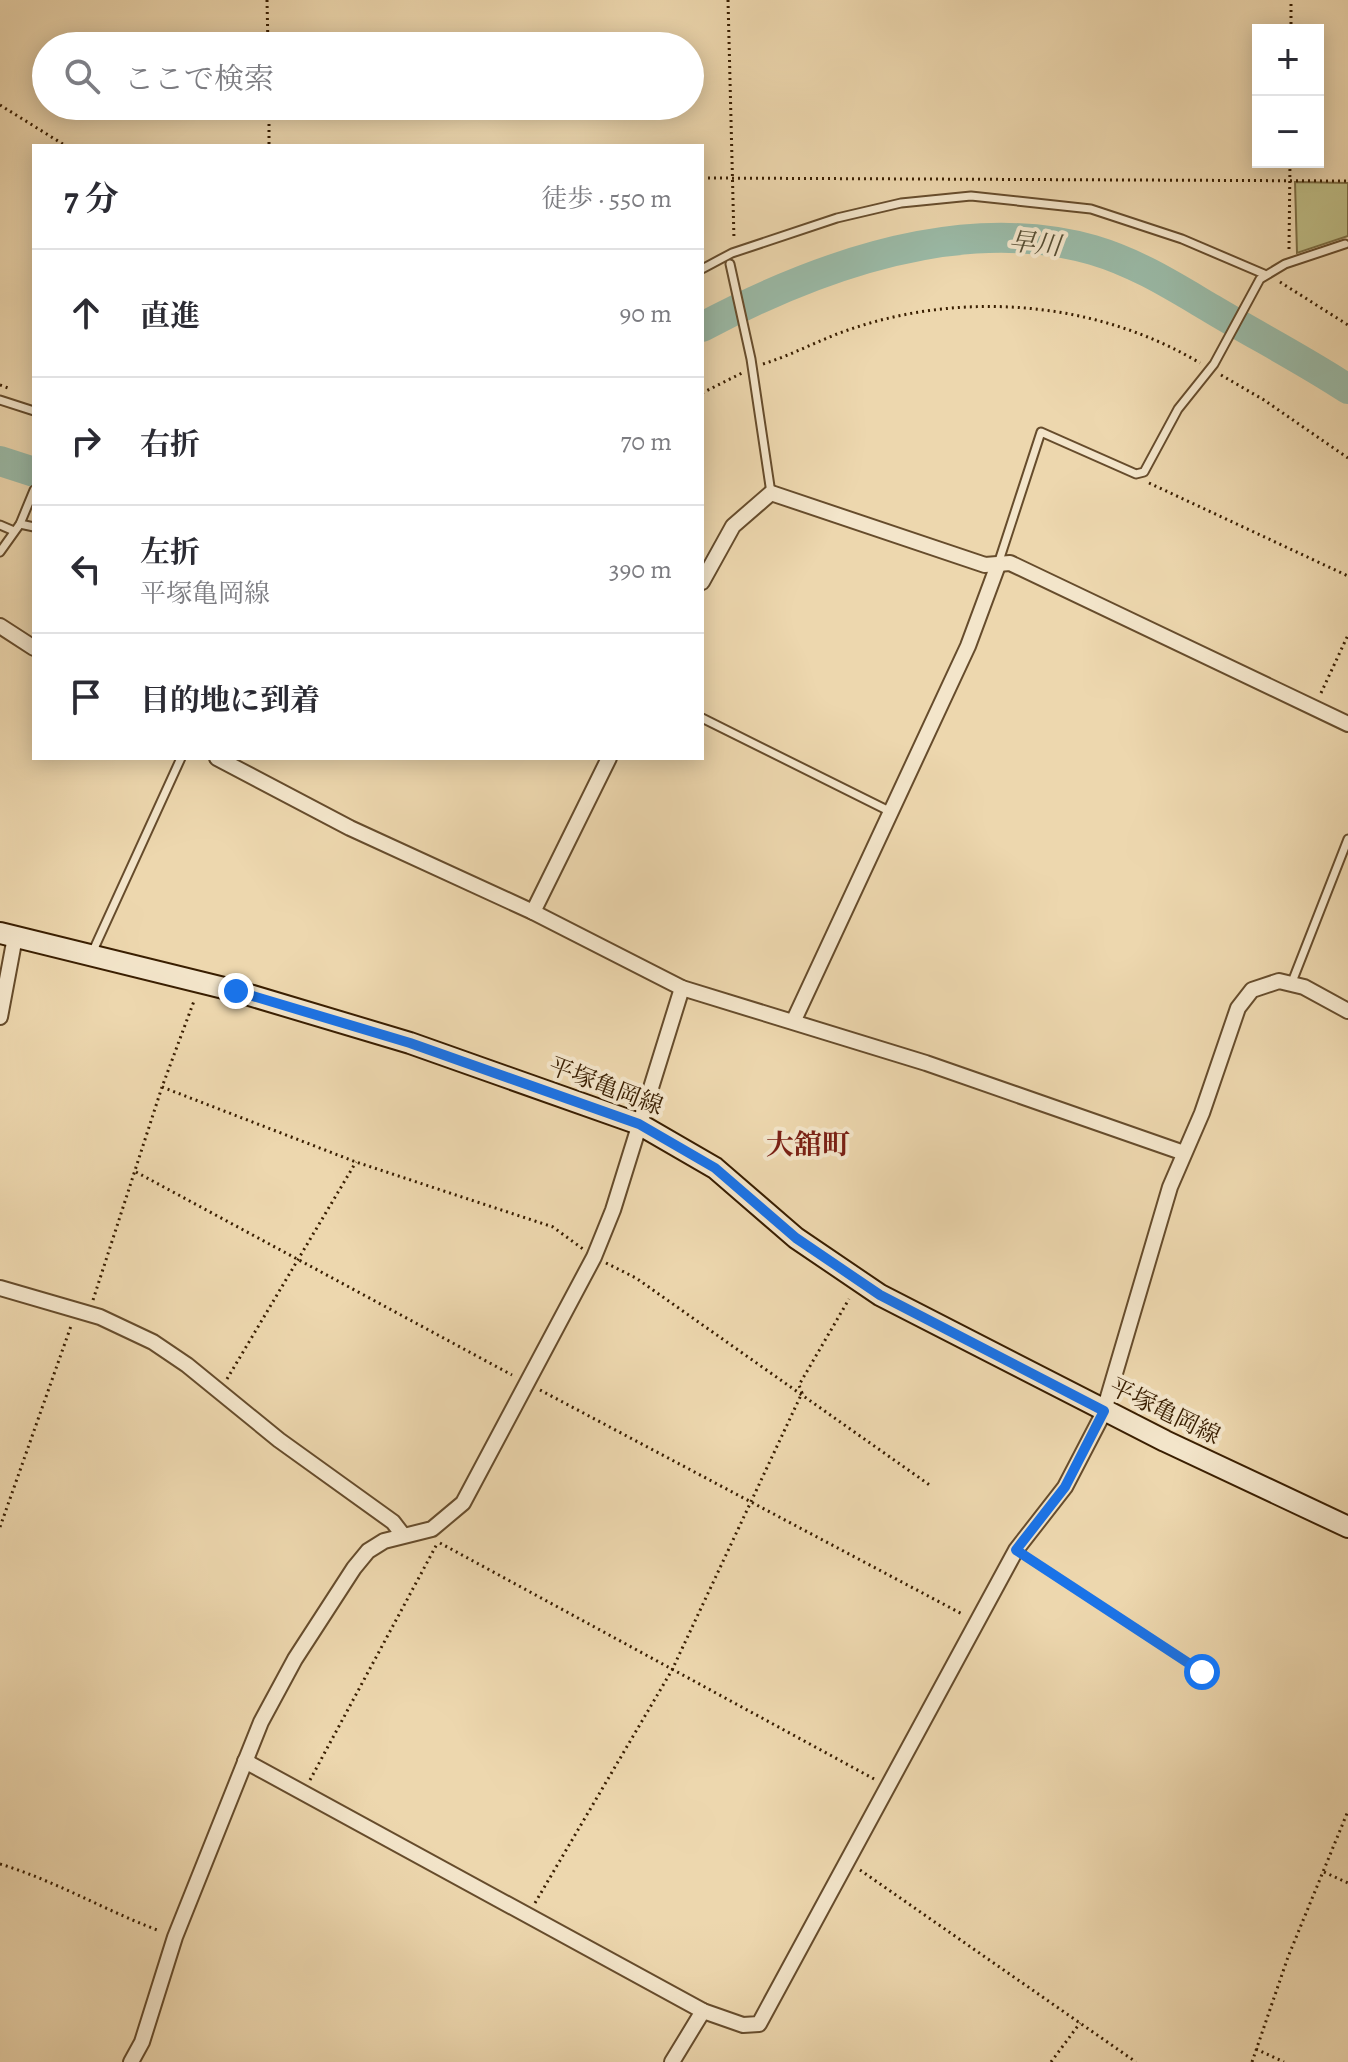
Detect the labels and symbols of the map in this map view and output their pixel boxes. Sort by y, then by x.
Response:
water label: 早川 [1007,223,1066,264]
route end [218,973,254,1009]
street label: 平塚亀岡線 [544,1050,668,1122]
district label: 大舘町 [766,1126,850,1164]
street label: 平塚亀岡線 [1104,1370,1226,1452]
route start [1184,1654,1220,1690]

